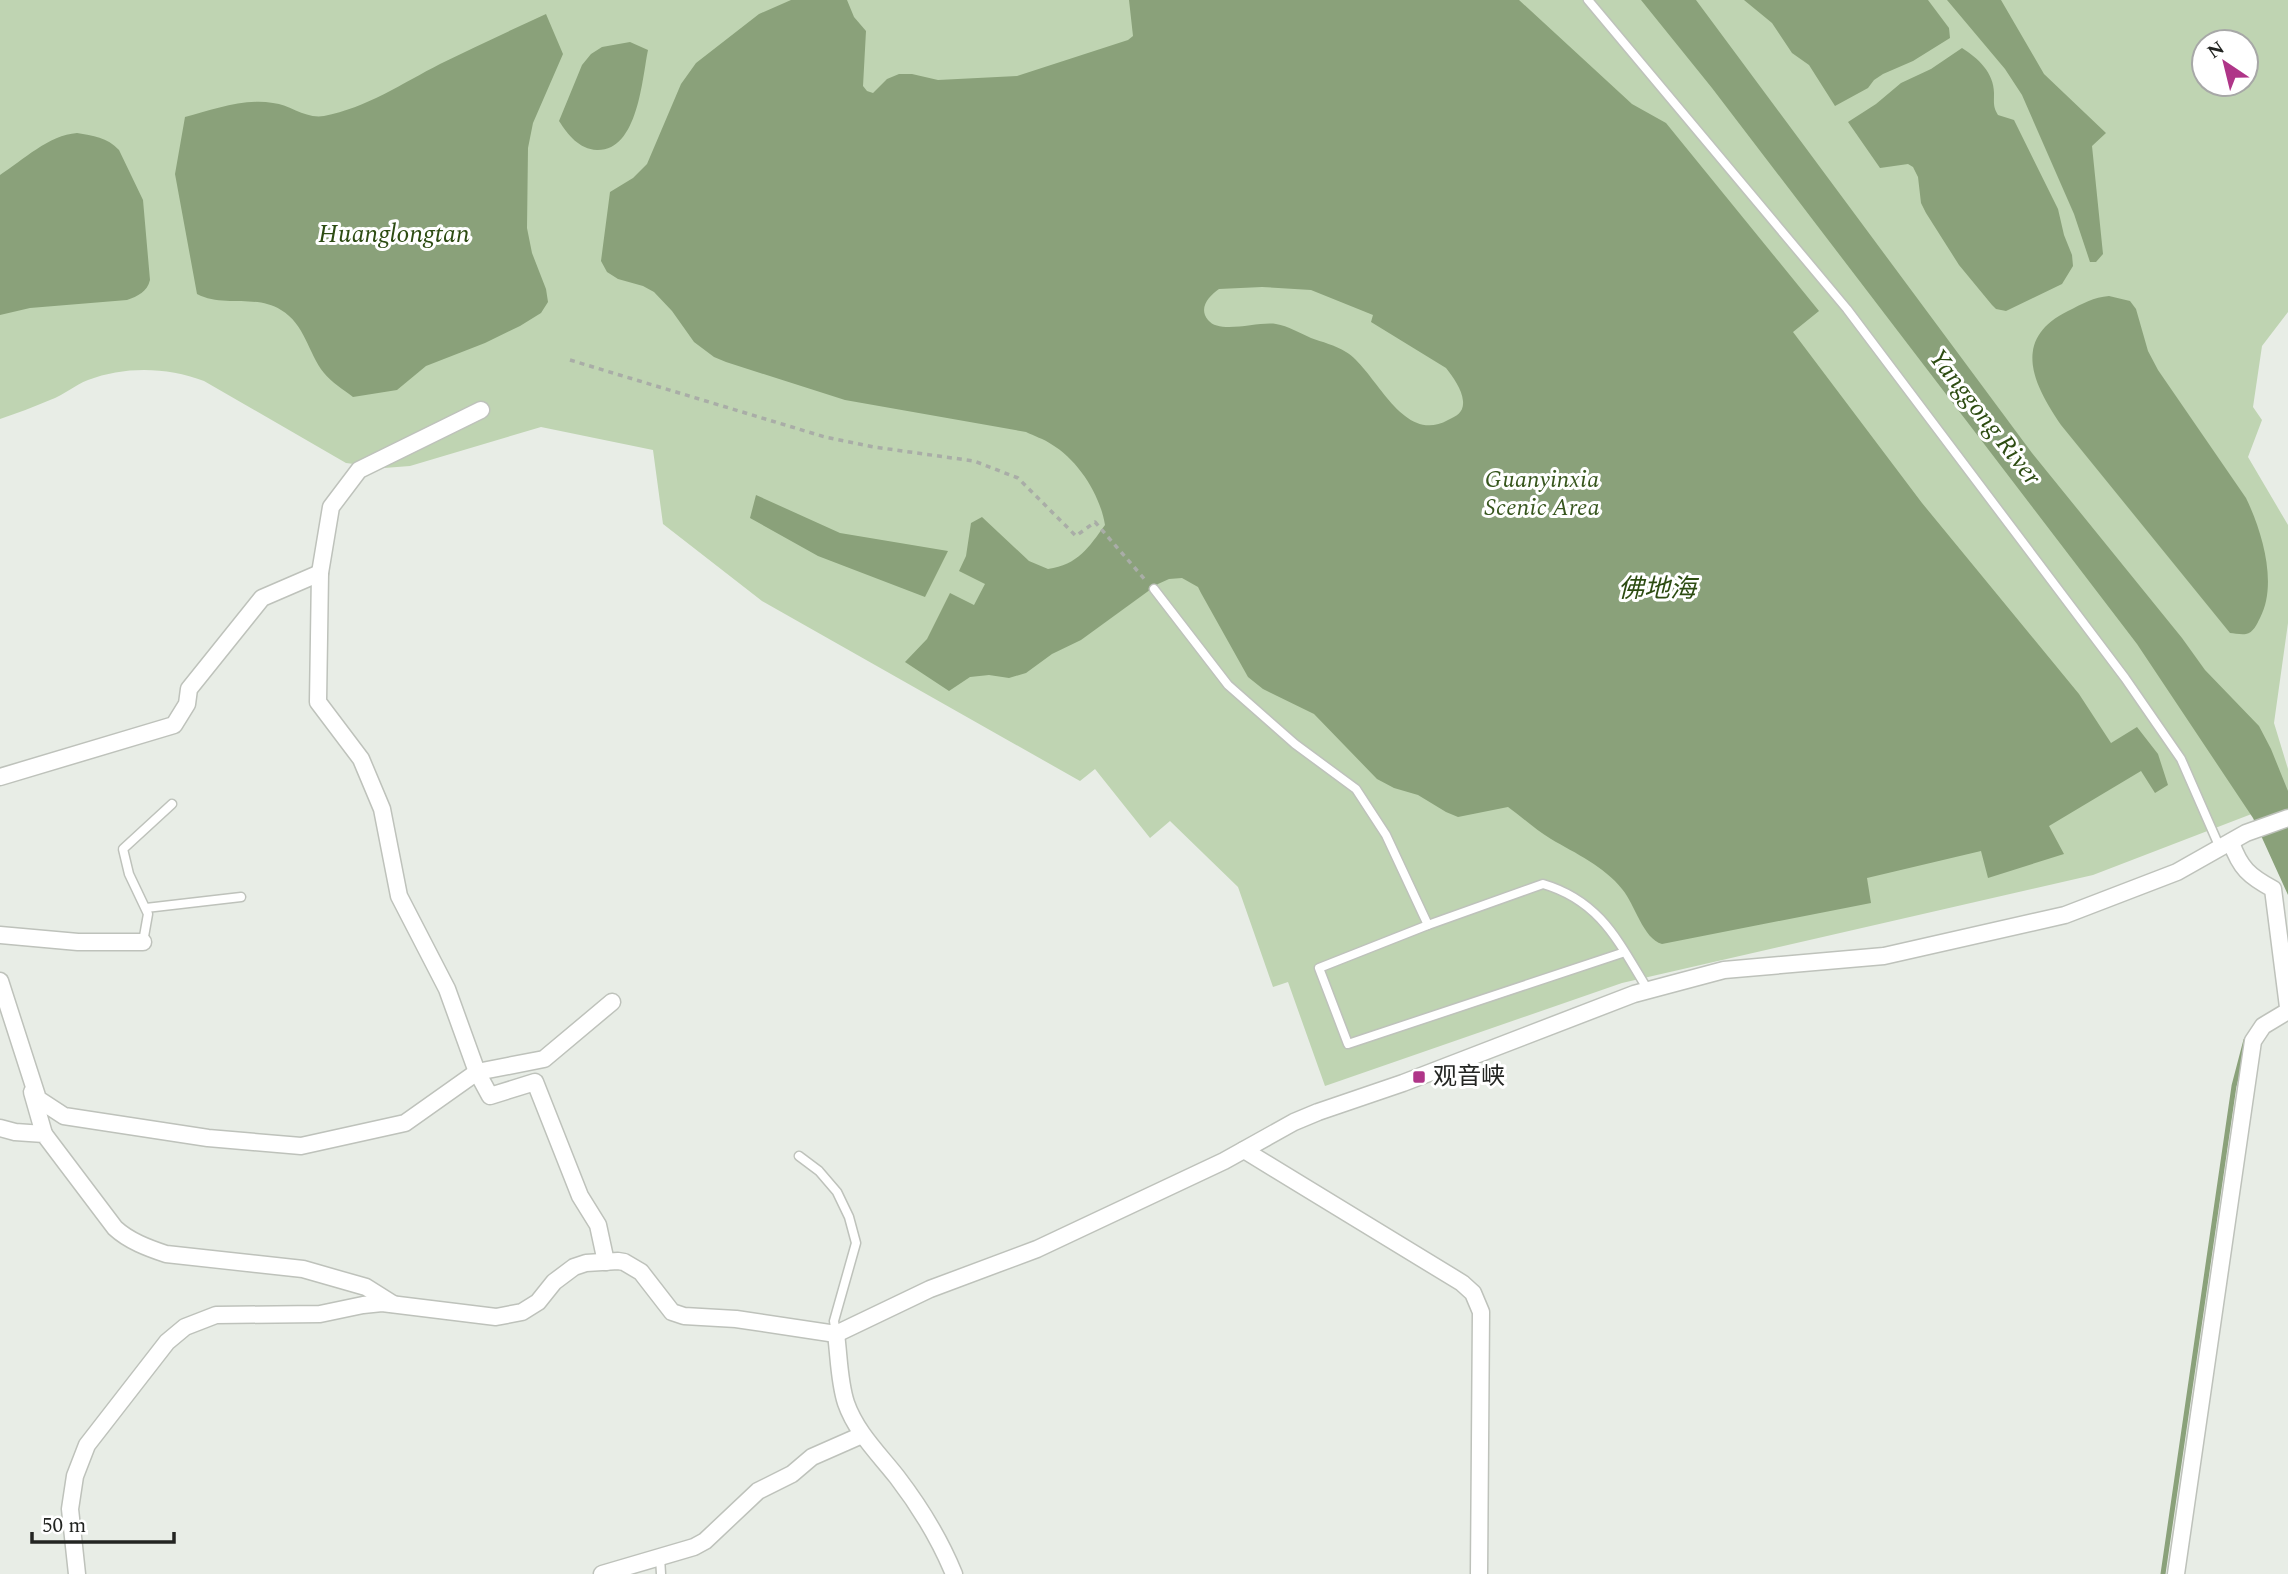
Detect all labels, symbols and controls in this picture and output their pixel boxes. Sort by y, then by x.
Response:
north arrow [2190,28,2260,98]
text: N [2201,34,2231,67]
water label: Huanglongtan [318,214,470,254]
water label: Yanggong River [1919,340,2052,495]
park label: Guanyinxia Scenic Area [1484,462,1600,526]
water label: 佛地海 [1618,569,1700,609]
place label: 观音峡 [1433,1059,1505,1095]
marker: 观音峡 [1411,1069,1427,1085]
scale bar [32,1500,173,1544]
text: 50 m [42,1510,86,1542]

